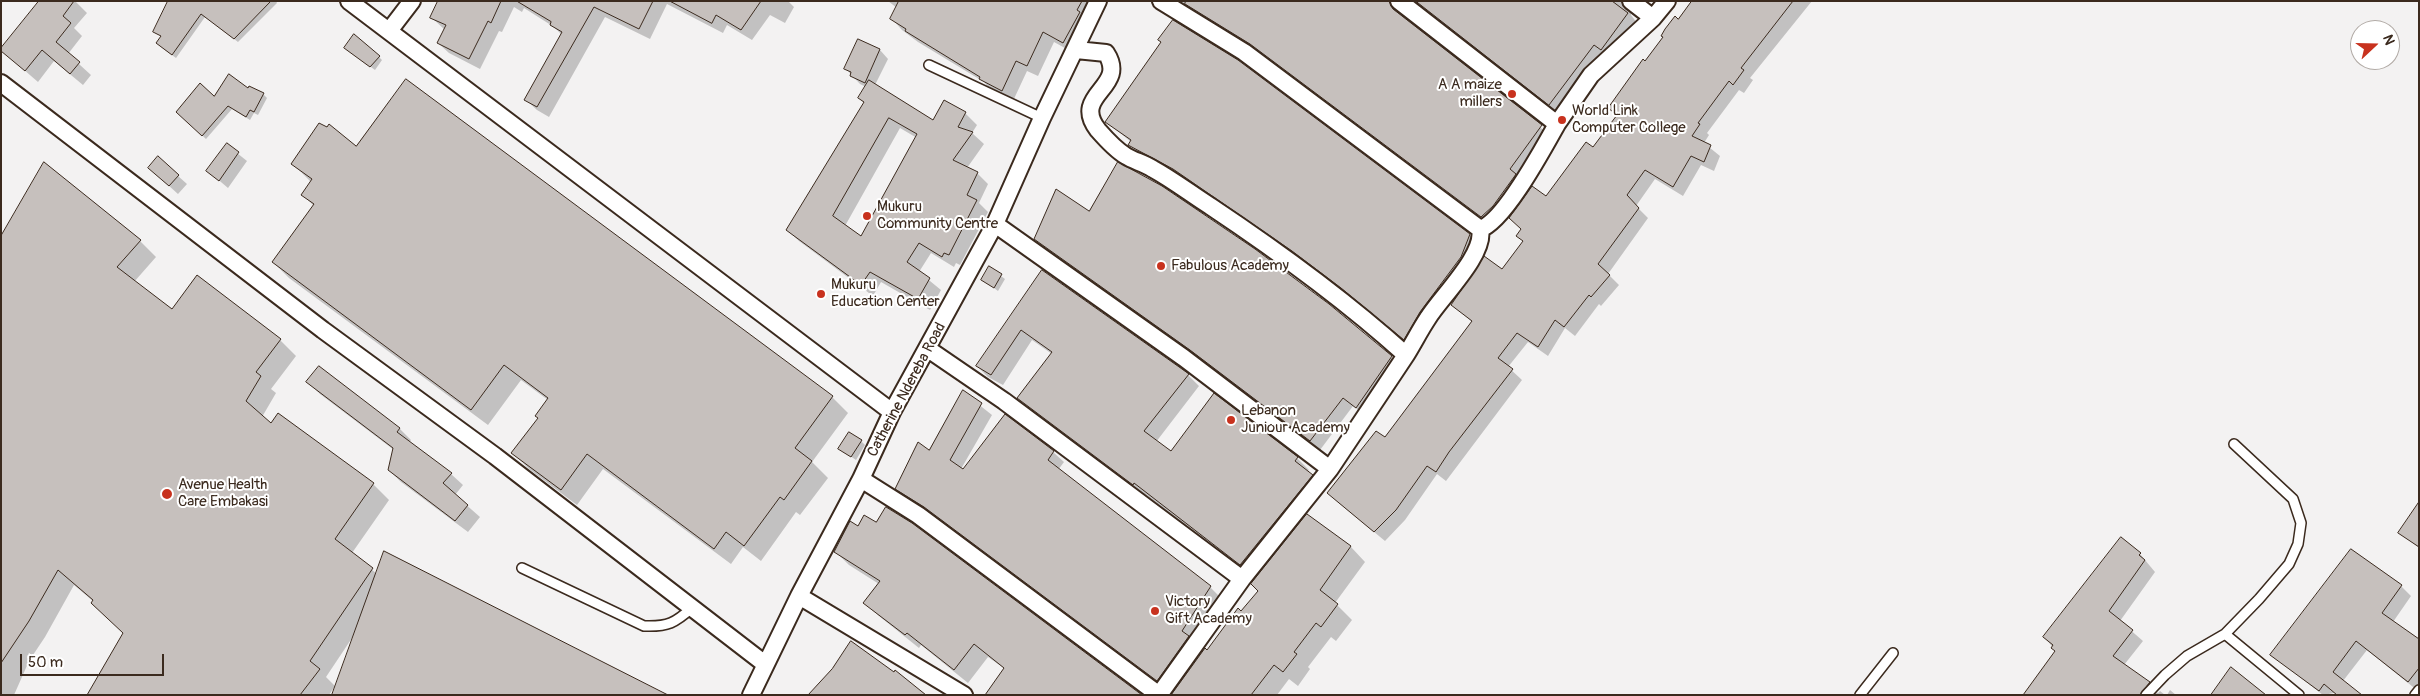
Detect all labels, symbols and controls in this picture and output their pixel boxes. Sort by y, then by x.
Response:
north arrow [2350,20,2400,70]
text: N [2379,32,2398,47]
place label: A A maize millers [1438,76,1502,111]
marker: A A maize millers [1506,88,1518,100]
place label: World Link Computer College [1572,102,1686,137]
marker: World Link Computer College [1556,114,1568,126]
place label: Mukuru Community Centre [877,198,998,233]
marker: Mukuru Community Centre [861,210,873,222]
place label: Fabulous Academy [1171,257,1289,275]
marker: Fabulous Academy [1155,260,1167,272]
place label: Mukuru Education Center [831,276,940,311]
marker: Mukuru Education Center [815,288,827,300]
street label: Catherine Ndereba Road [864,320,950,460]
place label: Lebanon Juniour Academy [1241,402,1350,437]
marker: Lebanon Juniour Academy [1225,414,1237,426]
place label: Avenue Health Care Embakasi [178,476,268,511]
marker: Avenue Health Care Embakasi [160,487,174,501]
place label: Victory Gift Academy [1165,593,1252,628]
marker: Victory Gift Academy [1149,605,1161,617]
scale bar [22,644,166,676]
text: 50 m [28,653,63,672]

